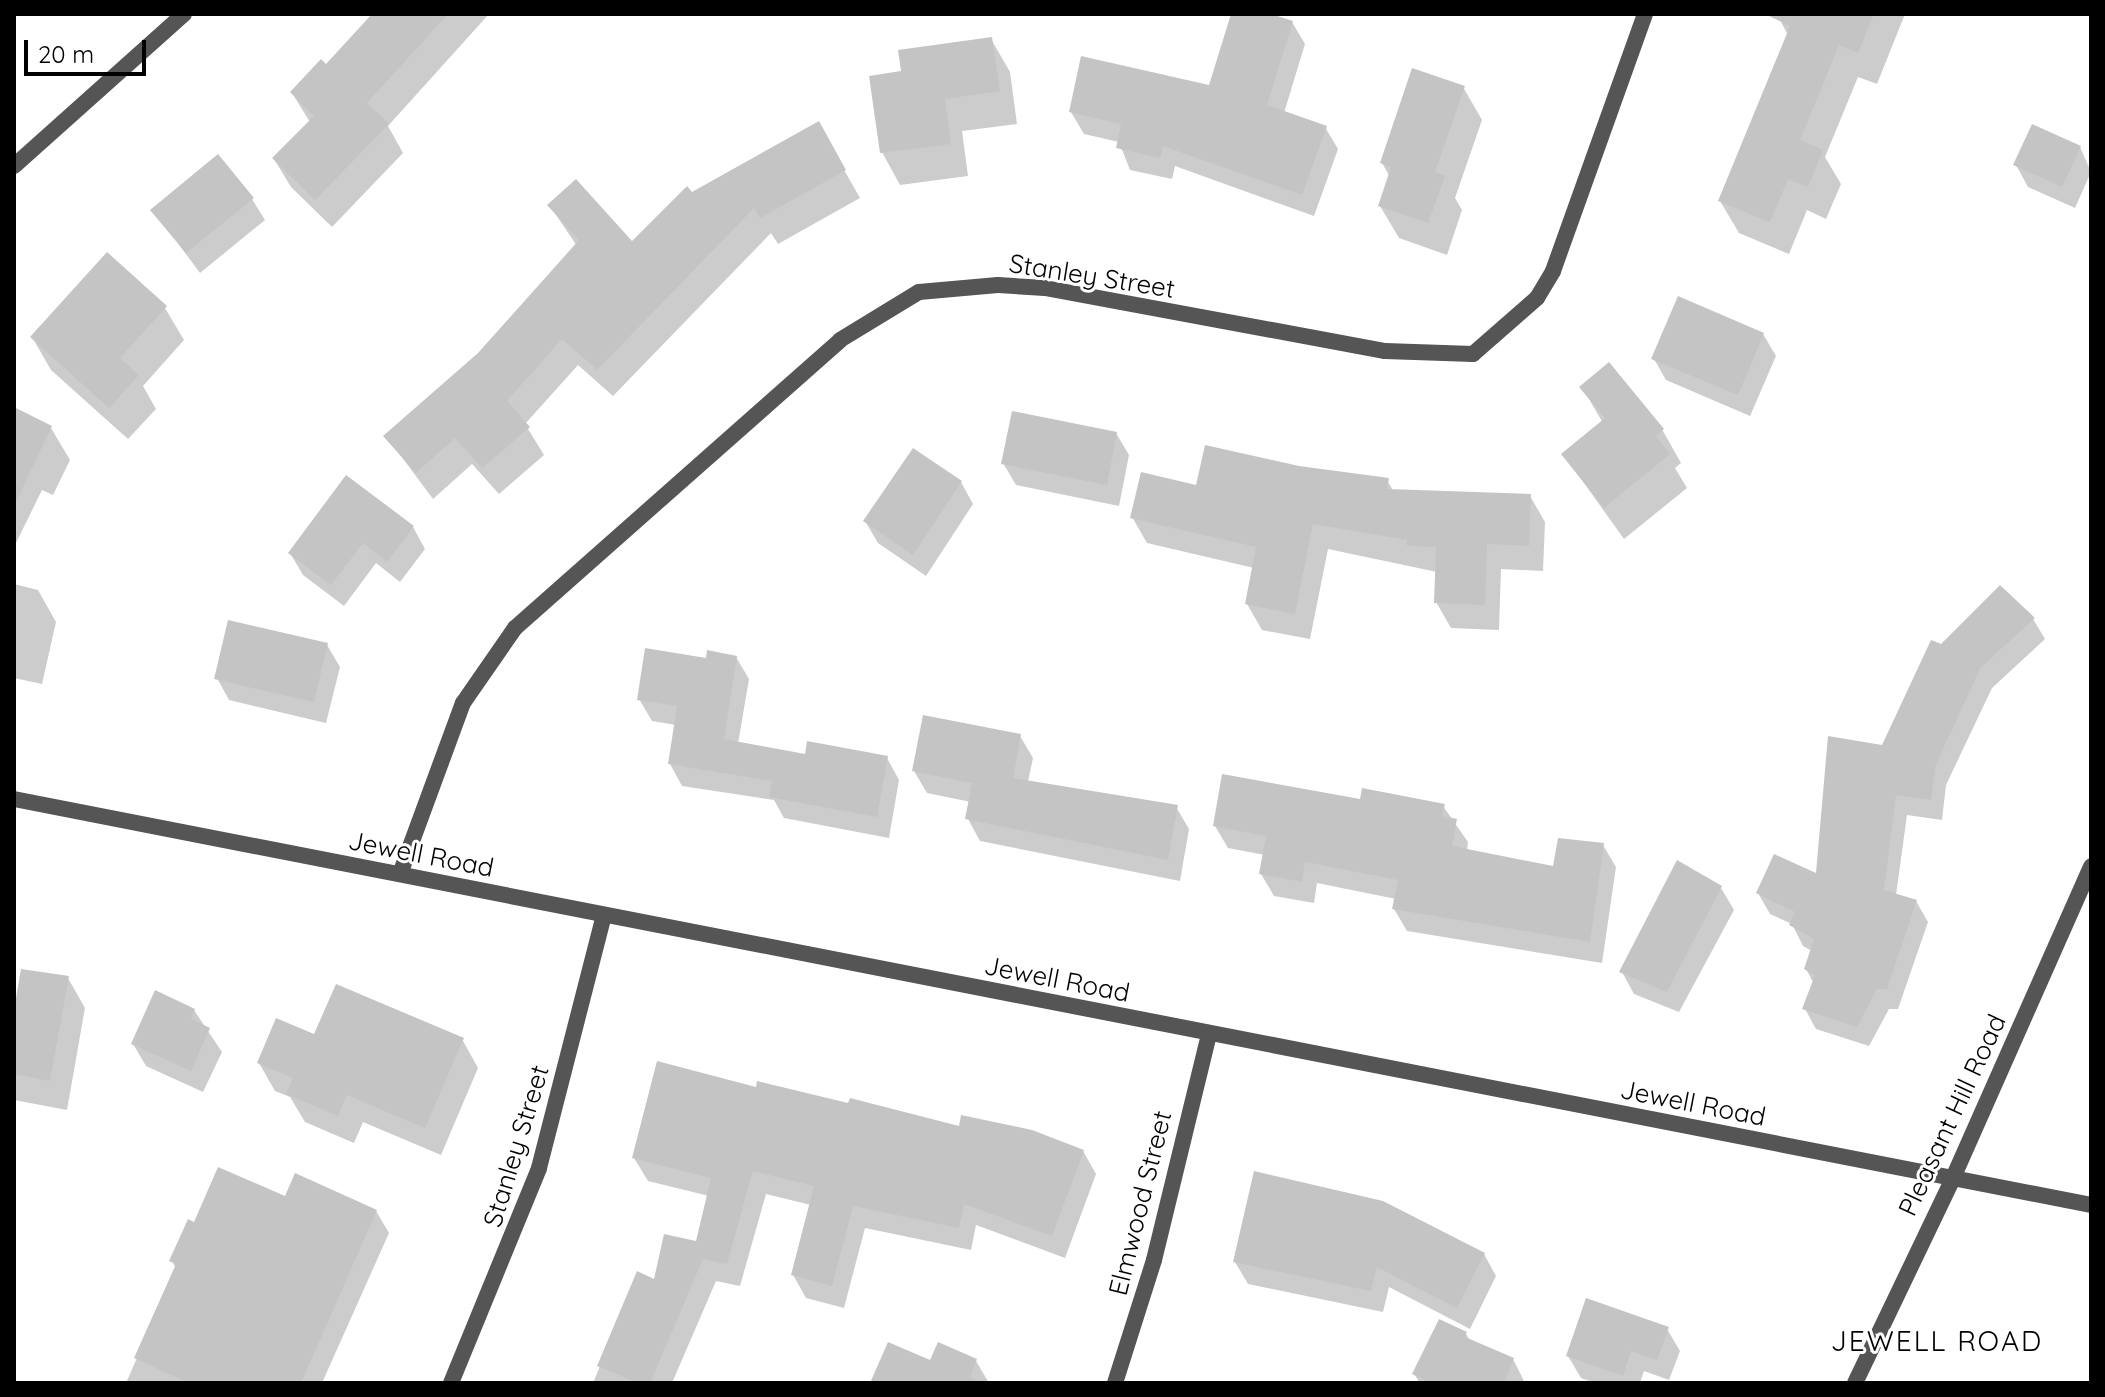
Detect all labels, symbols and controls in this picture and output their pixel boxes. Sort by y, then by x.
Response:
scale bar [28,24,150,74]
text: 20 m [38,39,94,69]
street label: Stanley Street [1007,247,1177,305]
street label: Jewell Road [346,825,496,883]
street label: Jewell Road [982,950,1132,1008]
street label: Pleasant Hill Road [1892,1009,2012,1221]
street label: Stanley Street [477,1061,555,1231]
street label: Jewell Road [1618,1074,1768,1132]
street label: Elmwood Street [1102,1107,1178,1299]
district label: JEWELL ROAD [1831,1324,2043,1358]

